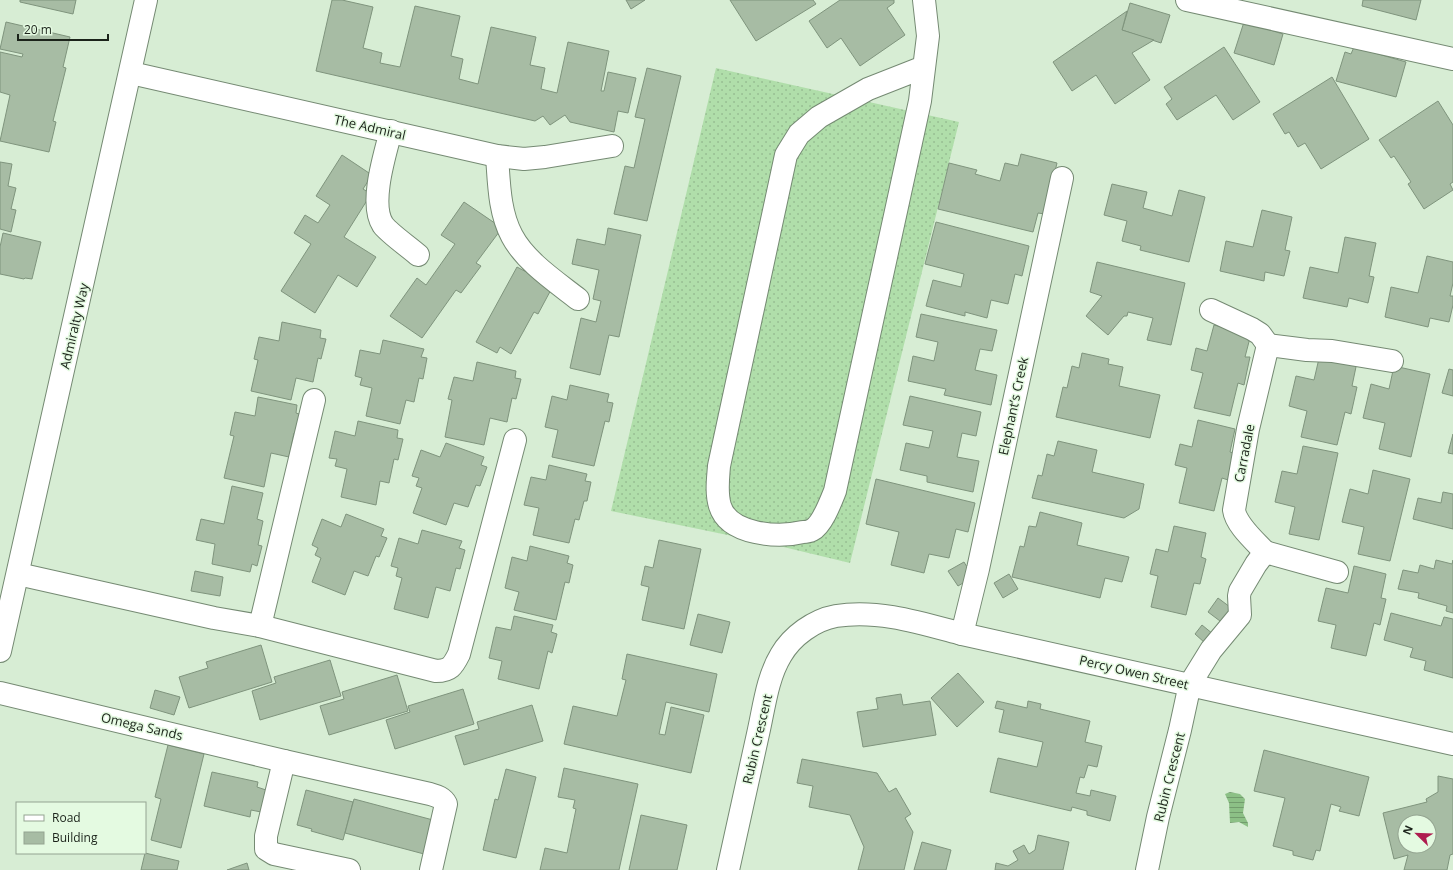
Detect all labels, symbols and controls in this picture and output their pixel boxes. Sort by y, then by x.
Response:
scale bar [18,16,108,42]
text: 20 m [24,21,52,38]
street label: The Admiral [332,110,408,144]
street label: Admiralty Way [55,281,93,371]
street label: Elephant’s Creek [994,355,1032,457]
street label: Carradale [1230,422,1258,484]
street label: Percy Owen Street [1078,651,1191,693]
street label: Rubin Crescent [738,692,776,786]
street label: Omega Sands [99,708,185,744]
street label: Rubin Crescent [1149,730,1189,824]
legend [16,802,146,854]
text: Road [52,809,81,826]
north arrow [1397,814,1437,854]
text: N [1399,823,1416,837]
text: Building [52,829,98,846]

